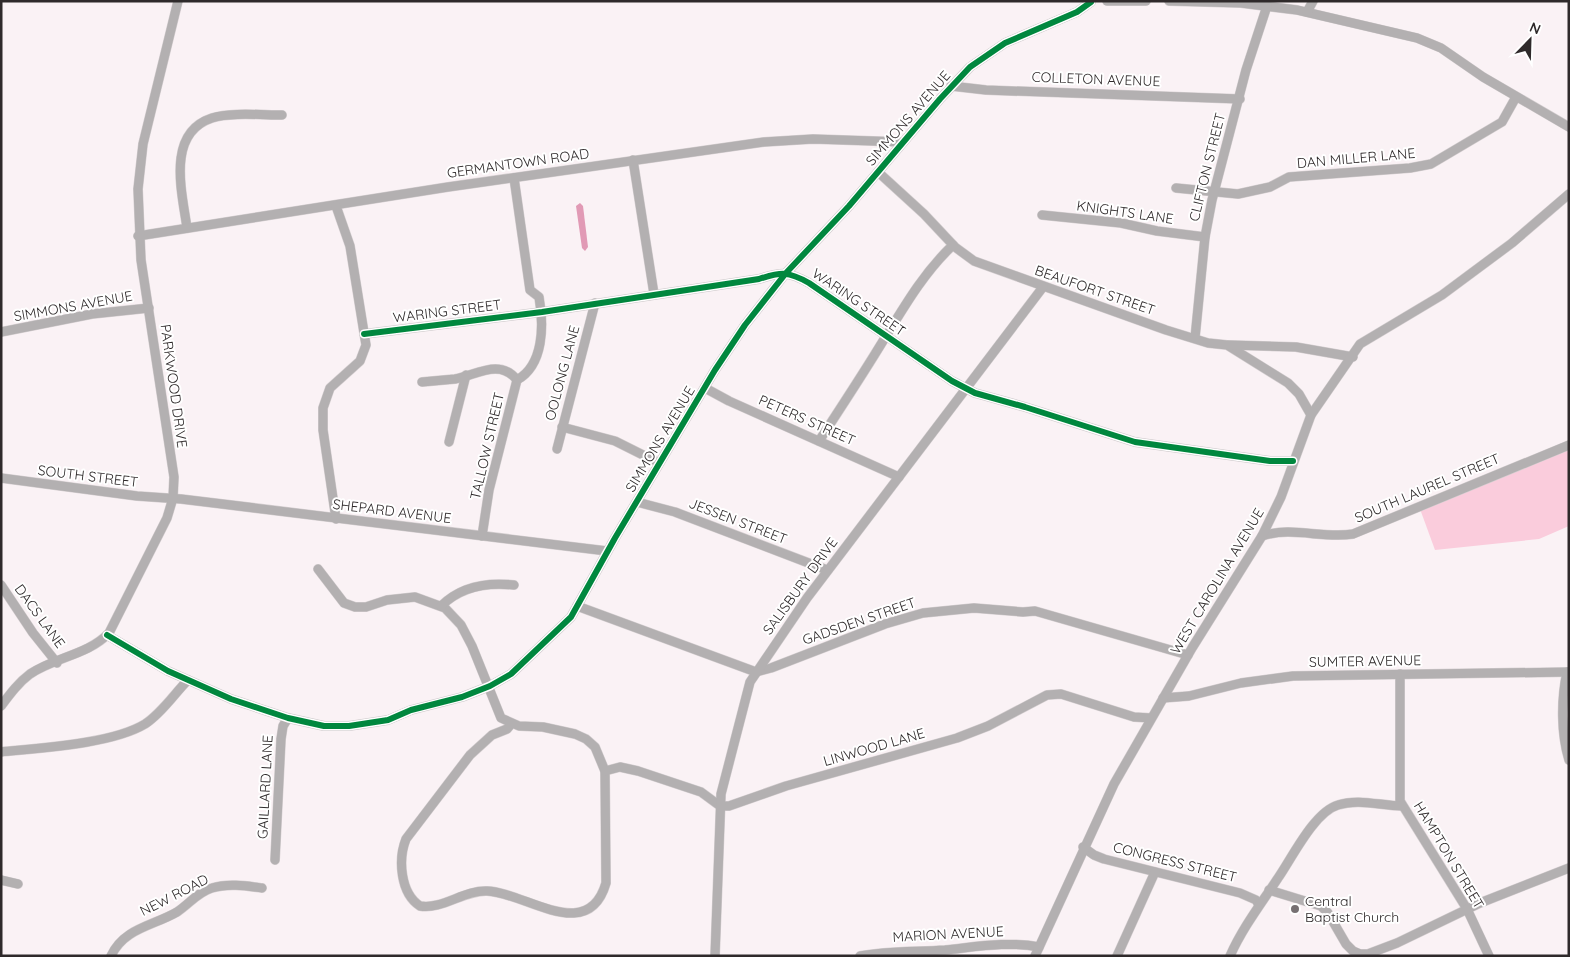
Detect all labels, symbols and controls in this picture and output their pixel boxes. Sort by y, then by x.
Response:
north arrow [1505,15,1555,65]
text: N [1527,18,1543,38]
street label: SIMMONS AVENUE [862,67,954,169]
street label: COLLETON AVENUE [1031,68,1161,90]
street label: CLIFTON STREET [1185,111,1229,223]
street label: GERMANTOWN ROAD [446,144,590,182]
street label: DAN MILLER LANE [1296,144,1416,172]
street label: KNIGHTS LANE [1075,196,1175,228]
street label: BEAUFORT STREET [1033,261,1157,319]
street label: WARING STREET [809,264,909,340]
street label: SIMMONS AVENUE [12,287,134,325]
street label: WARING STREET [392,295,502,327]
street label: PARKWOOD DRIVE [156,323,192,449]
street label: OOLONG LANE [541,323,583,423]
street label: SIMMONS AVENUE [621,383,699,495]
street label: TALLOW STREET [466,391,508,501]
street label: PETERS STREET [756,391,858,449]
street label: SOUTH LAUREL STREET [1352,449,1502,527]
street label: SOUTH STREET [37,461,139,491]
street label: JESSEN STREET [686,494,790,548]
street label: SHEPARD AVENUE [332,495,452,527]
street label: WEST CAROLINA AVENUE [1166,505,1268,657]
street label: SALISBURY DRIVE [759,534,841,638]
street label: DACS LANE [11,581,69,651]
street label: GADSDEN STREET [800,593,918,649]
street label: SUMTER AVENUE [1309,651,1421,671]
street label: LINWOOD LANE [821,724,927,770]
street label: GAILLARD LANE [253,734,277,839]
street label: HAMPTON STREET [1410,798,1488,912]
street label: CONGRESS STREET [1111,838,1239,886]
street label: NEW ROAD [137,870,211,920]
place label: Central Baptist Church [1305,892,1399,926]
marker: Central Baptist Church [1289,903,1301,915]
street label: MARION AVENUE [892,922,1004,946]

